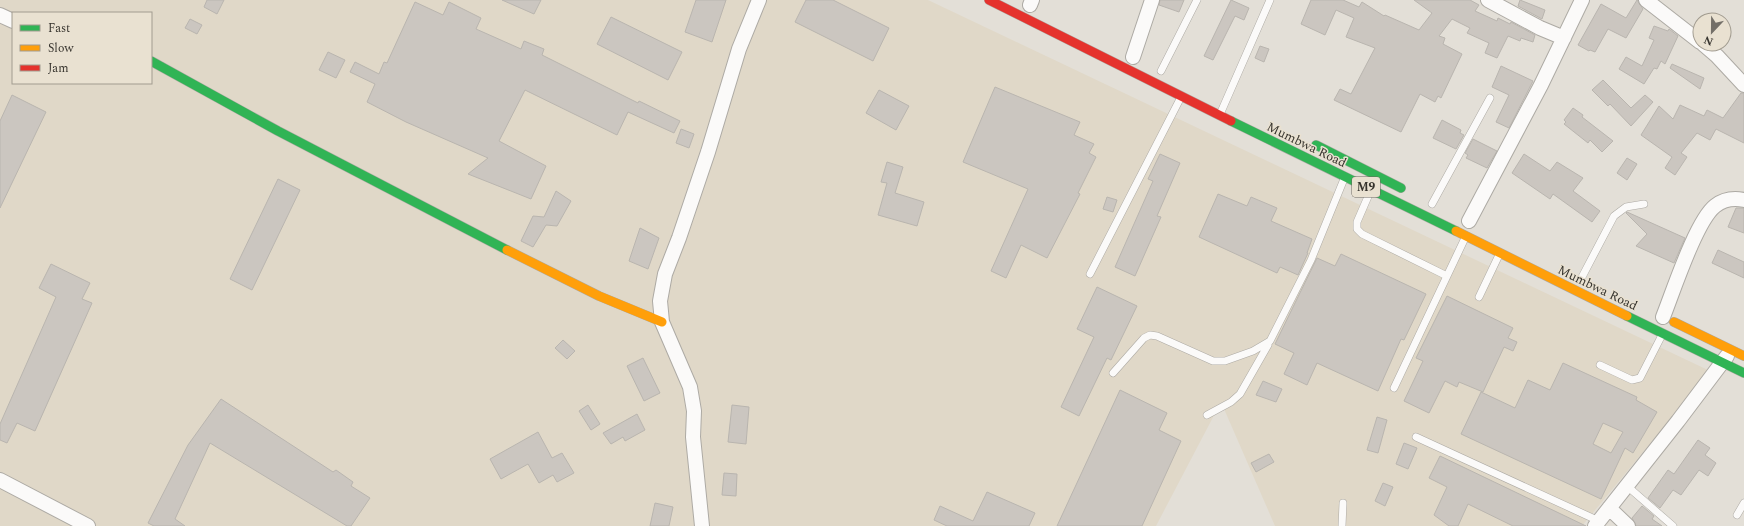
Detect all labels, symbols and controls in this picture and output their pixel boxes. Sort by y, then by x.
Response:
legend [12,12,152,84]
north arrow [1692,12,1732,52]
text: Fast [48,19,70,38]
text: N [1701,31,1716,50]
text: Slow [48,39,74,58]
text: Jam [48,59,69,78]
street label: Mumbwa Road [1263,117,1350,173]
road number: M9 [1352,177,1380,197]
street label: Mumbwa Road [1554,260,1641,316]

